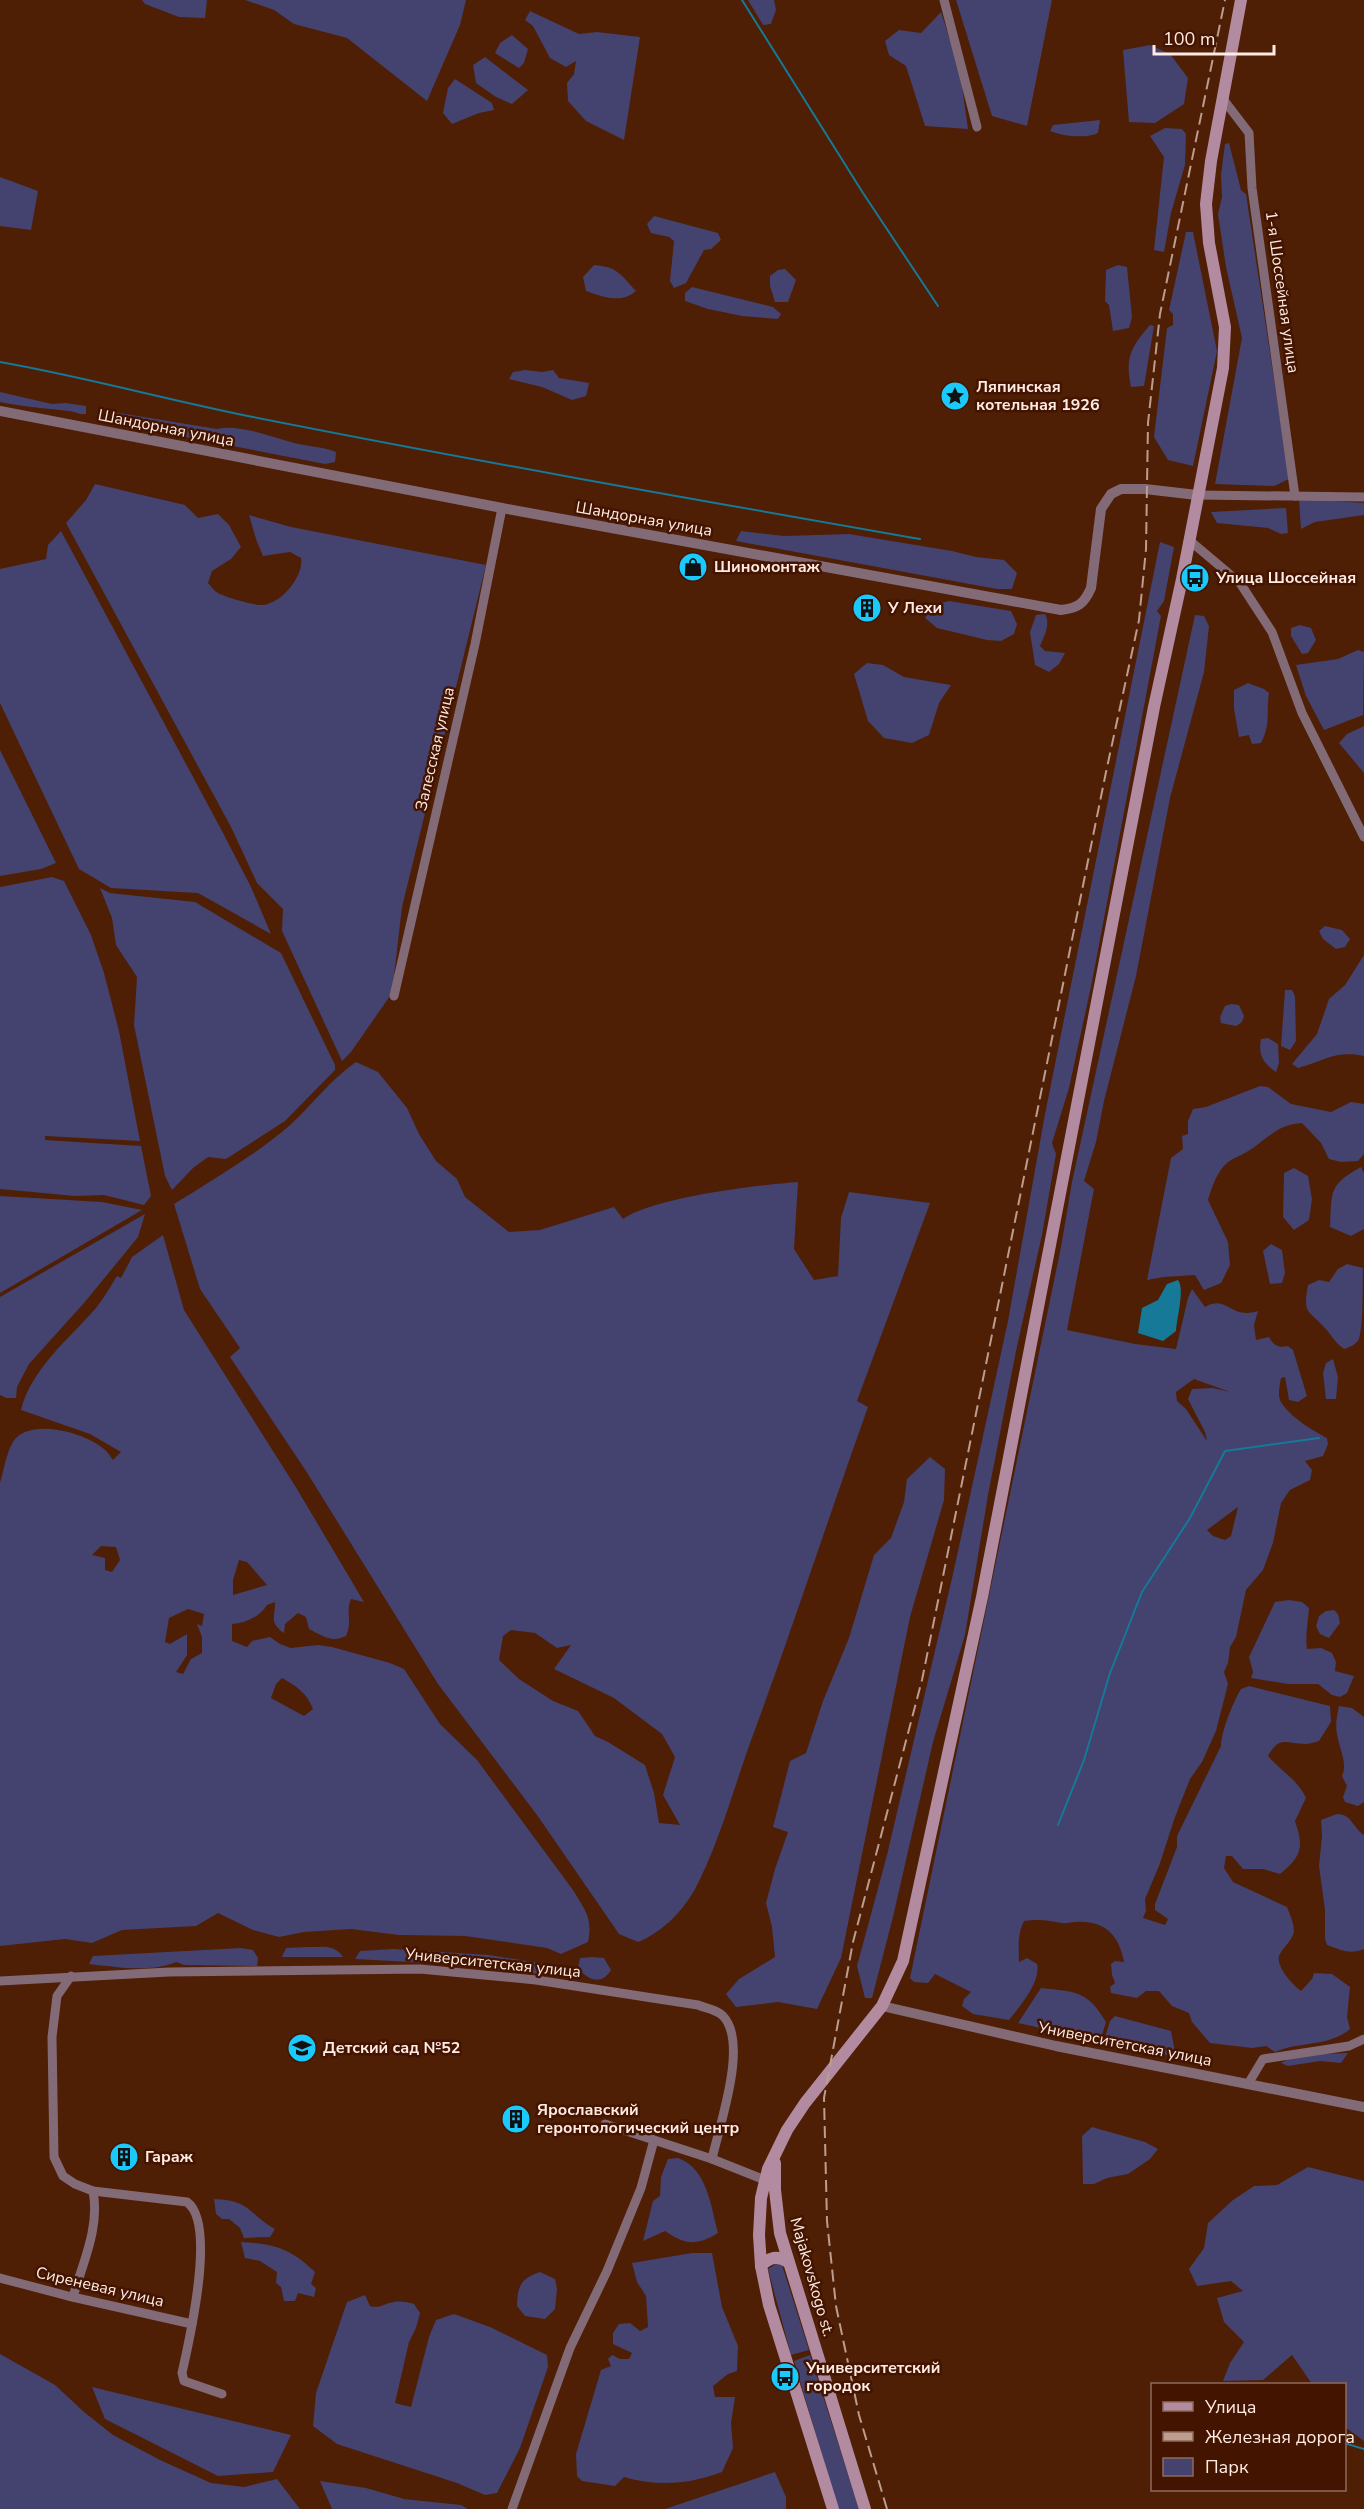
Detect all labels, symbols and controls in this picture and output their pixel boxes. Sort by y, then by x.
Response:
scale bar [1154,18,1274,56]
text: 100 m [1163,27,1215,51]
street label: 1-я Шоссейная улица [1260,209,1304,375]
place label: Ляпинская котельная 1926 [976,376,1100,416]
place icon: Ляпинская котельная 1926 [939,380,971,412]
street label: Шандорная улица [96,404,236,452]
street label: Шандорная улица [574,496,714,542]
shop icon: Шиномонтаж [677,551,709,583]
place label: Шиномонтаж [714,556,821,578]
bus stop icon: Улица Шоссейная [1179,562,1211,594]
place label: Улица Шоссейная [1215,567,1356,589]
building icon: У Лехи [851,592,883,624]
place label: У Лехи [887,597,942,619]
street label: Залесская улица [410,685,460,813]
street label: Университетская улица [403,1943,582,1983]
street label: Университетская улица [1035,2016,1214,2072]
school or university icon: Детский сад №52 [286,2032,318,2064]
place label: Детский сад №52 [323,2037,460,2059]
place label: Ярославский геронтологический центр [537,2099,740,2139]
building icon: Ярославский геронтологический центр [500,2103,532,2135]
building icon: Гараж [108,2141,140,2173]
place label: Гараж [145,2146,194,2168]
street label: Majakovskogo st. [784,2215,840,2339]
street label: Сиреневая улица [34,2262,166,2312]
place label: Университетский городок [805,2357,940,2397]
bus stop icon: Университетский городок [769,2361,801,2393]
legend [1151,2383,1346,2491]
text: Улица [1204,2395,1256,2419]
text: Железная дорога [1205,2425,1355,2449]
text: Парк [1205,2455,1249,2479]

